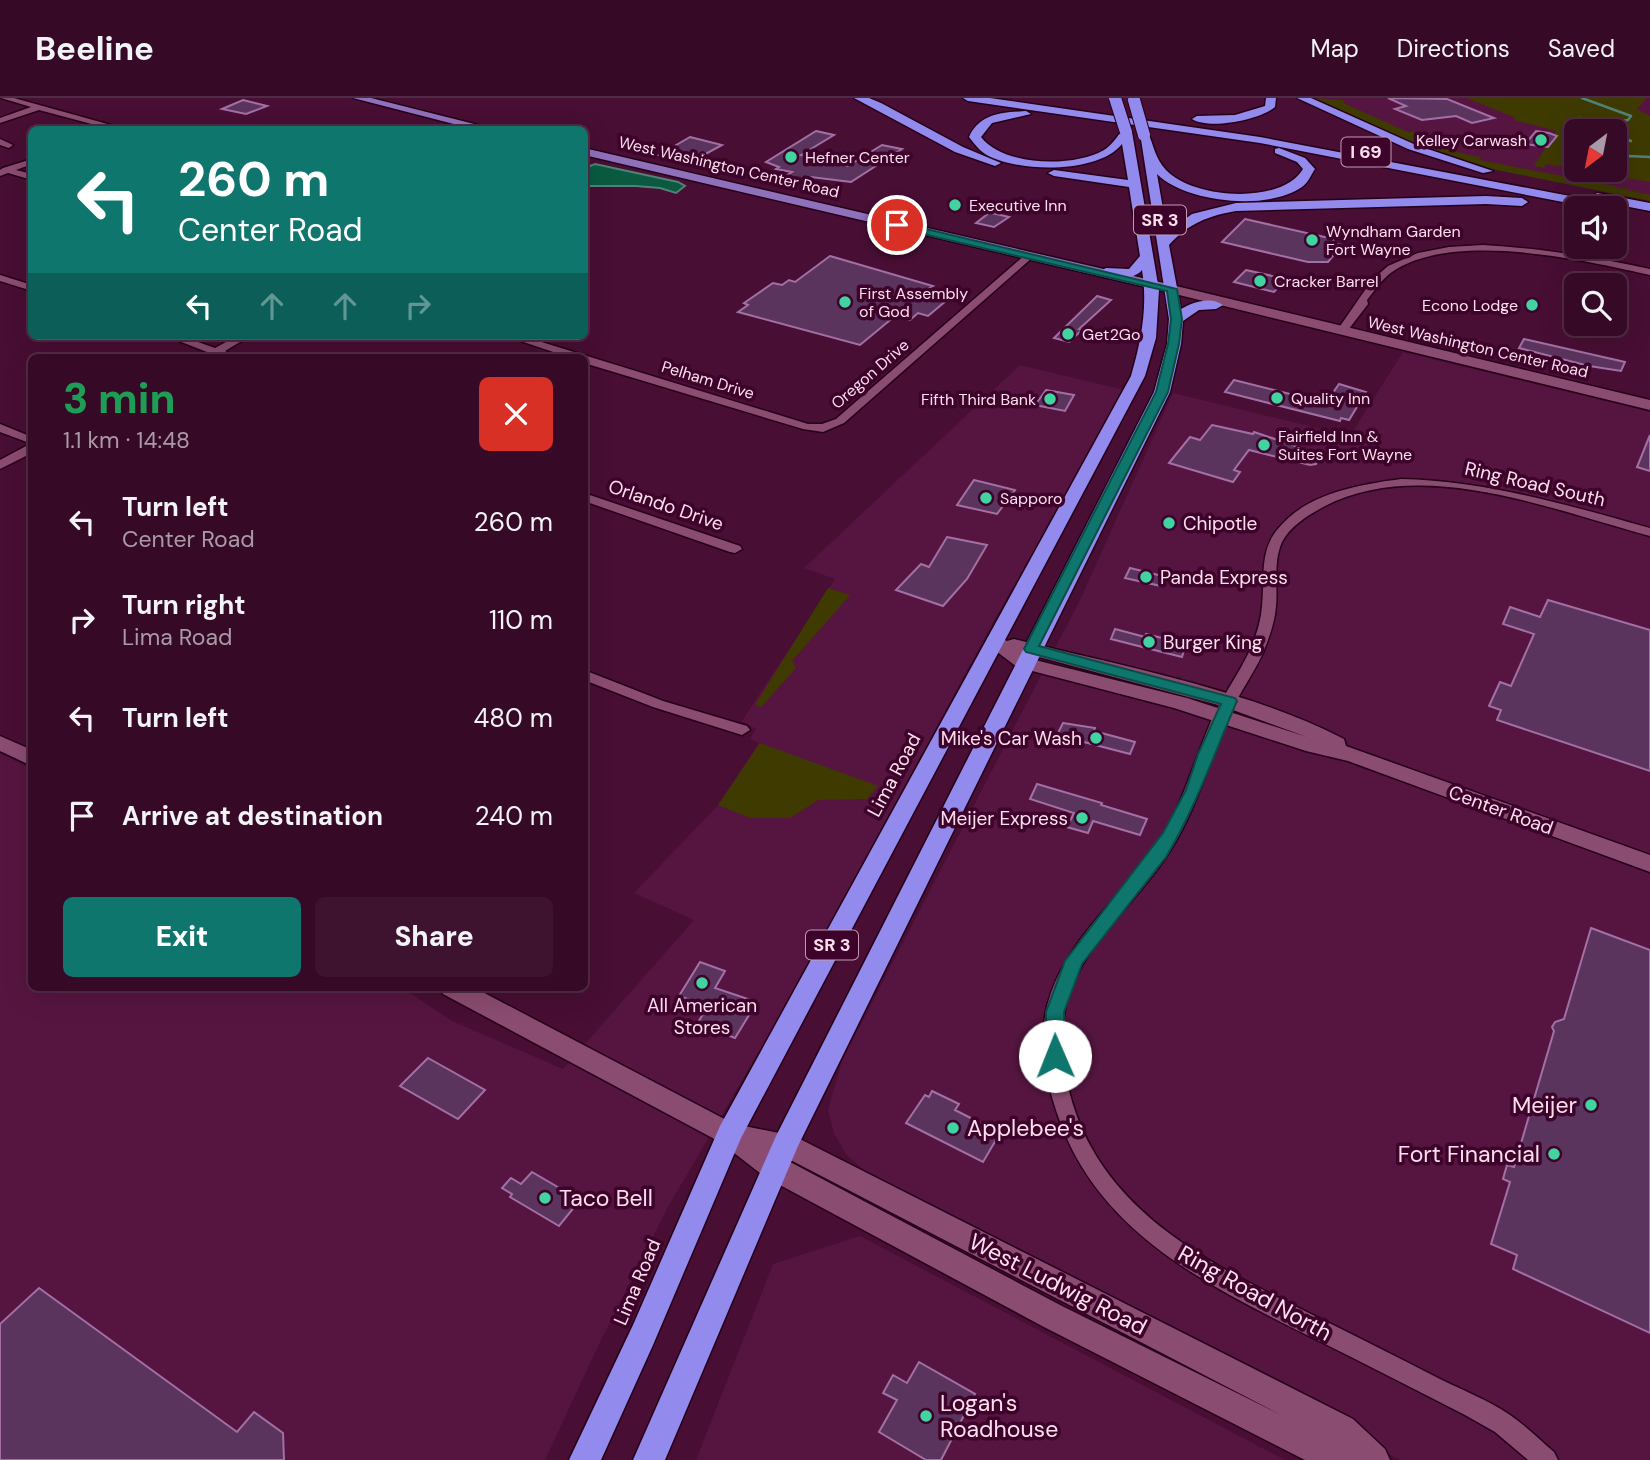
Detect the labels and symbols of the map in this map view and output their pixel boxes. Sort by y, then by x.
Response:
north arrow [1564,119,1628,182]
place label: Kelley Carwash [1416,130,1527,151]
street label: West Washington Center Road [617,131,841,203]
marker: Kelley Carwash [1533,132,1549,148]
road number: I 69 [1342,138,1390,166]
place label: Hefner Center [805,147,910,168]
marker: Hefner Center [783,149,799,165]
pin [867,195,927,255]
place label: Executive Inn [969,195,1067,216]
marker: Executive Inn [947,197,963,213]
road number: SR 3 [1134,205,1186,234]
place label: Wyndham Garden Fort Wayne [1326,221,1461,260]
marker: Wyndham Garden Fort Wayne [1304,232,1320,248]
place label: Cracker Barrel [1274,271,1379,292]
marker: Cracker Barrel [1252,273,1268,289]
place label: First Assembly of God [859,283,968,322]
marker: First Assembly of God [837,294,853,310]
place label: Econo Lodge [1422,295,1518,316]
marker: Econo Lodge [1524,297,1540,313]
street label: West Washington Center Road [1366,311,1590,383]
place label: Get2Go [1082,324,1140,345]
marker: Get2Go [1060,326,1076,342]
street label: Oregon Drive [827,334,913,414]
street label: Pelham Drive [659,356,757,404]
place label: Quality Inn [1291,388,1370,409]
place label: Fifth Third Bank [921,389,1036,410]
marker: Quality Inn [1269,390,1285,406]
marker: Fifth Third Bank [1042,391,1058,407]
place label: Fairfield Inn & Suites Fort Wayne [1278,426,1412,465]
marker: Fairfield Inn & Suites Fort Wayne [1256,437,1272,453]
street label: Ring Road South [1462,456,1608,512]
street label: Orlando Drive [605,474,727,536]
place label: Sapporo [1000,488,1063,509]
marker: Sapporo [978,490,994,506]
place label: Chipotle [1183,511,1257,536]
marker: Chipotle [1161,515,1177,531]
place label: Panda Express [1160,565,1288,590]
marker: Panda Express [1138,569,1154,585]
place label: Burger King [1163,630,1263,655]
marker: Burger King [1141,634,1157,650]
place label: Mike's Car Wash [941,726,1082,751]
street label: Lima Road [862,729,926,821]
marker: Mike's Car Wash [1088,730,1104,746]
street label: Center Road [1445,780,1557,840]
place label: Meijer Express [941,806,1068,831]
marker: Meijer Express [1074,810,1090,826]
road number: SR 3 [806,930,858,960]
marker: All American Stores [694,975,710,991]
place label: All American Stores [647,993,757,1040]
position arrow [1018,1019,1092,1093]
place label: Meijer [1512,1090,1577,1120]
marker: Meijer [1583,1097,1599,1113]
place label: Applebee's [967,1113,1084,1143]
marker: Applebee's [945,1120,961,1136]
place label: Fort Financial [1398,1139,1540,1169]
marker: Fort Financial [1546,1146,1562,1162]
place label: Taco Bell [559,1183,653,1213]
marker: Taco Bell [537,1190,553,1206]
street label: West Ludwig Road [964,1226,1152,1342]
street label: Lima Road [608,1235,666,1329]
street label: Ring Road North [1173,1238,1337,1348]
place label: Logan's Roadhouse [940,1388,1058,1444]
marker: Logan's Roadhouse [918,1408,934,1424]

